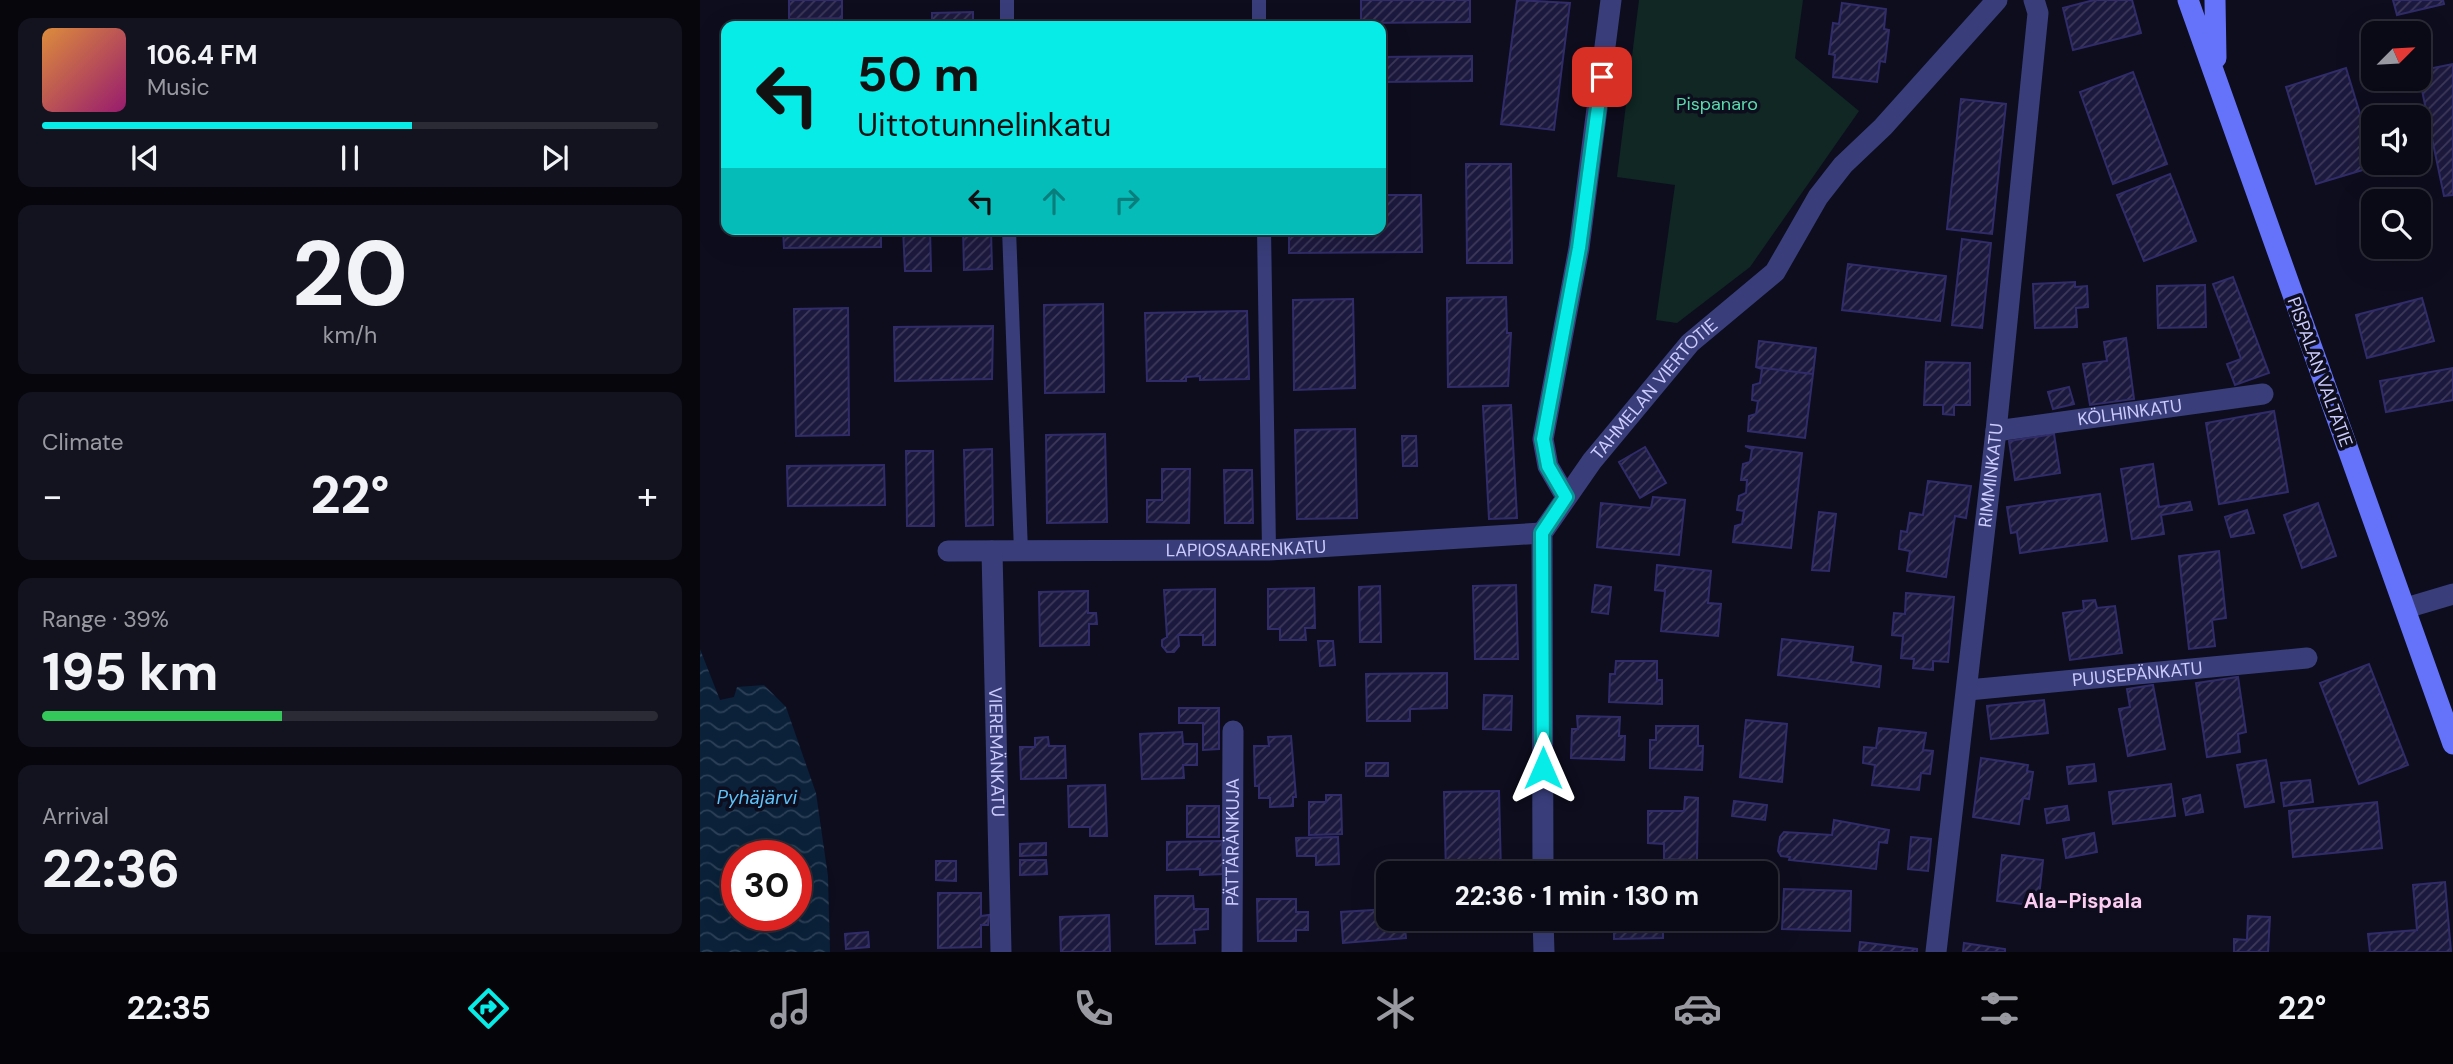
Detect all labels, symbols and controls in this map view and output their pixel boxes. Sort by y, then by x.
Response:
north arrow [2361,21,2431,91]
map controls [2361,21,2431,259]
text: 106.4 FM [147,38,257,72]
text: 50 m [857,42,980,106]
pin [1572,47,1632,107]
icon: left [742,49,833,140]
icon: arrive [1583,58,1621,96]
text: Music [147,72,210,102]
park label: Pispanaro [1676,92,1758,116]
text: Uittotunnelinkatu [857,104,1111,146]
button: sound [2361,105,2431,175]
icon: previous [126,139,164,177]
icon: pause [331,139,369,177]
icon: next [536,139,574,177]
icon: left [962,182,1000,220]
icon: ahead [1035,182,1073,220]
icon: right [1108,182,1146,220]
button: search [2361,189,2431,259]
text: 20 [292,215,408,333]
street label: PISPALAN VALTATIE [2282,294,2358,450]
street label: TAHMELAN VIERTOTIE [1586,313,1723,465]
text: km/h [323,320,377,350]
street label: KÖLHINKATU [2076,393,2183,432]
street label: RIMMINKATU [1973,422,2009,529]
text: Climate [42,427,124,457]
text: 22° [310,461,390,529]
text: − [42,471,63,521]
text: + [637,471,658,521]
street label: LAPIOSAARENKATU [1166,534,1327,562]
text: Range · 39% [42,604,169,634]
text: 195 km [42,638,218,706]
street label: PUUSEPÄNKATU [2071,656,2204,692]
street label: VIEREMÄNKATU [983,687,1010,817]
position arrow [1506,731,1580,805]
street label: PÄTTÄRÄNKUJA [1220,778,1245,906]
water label: Pyhäjärvi [717,785,798,810]
text: Arrival [42,801,109,831]
text: 22:36 [42,835,180,903]
speed limit sign: 30 [721,840,812,931]
text: 22:36 · 1 min · 130 m [1455,879,1699,913]
district label: Ala-Pispala [2024,887,2142,915]
icon: directions [464,984,513,1033]
icon: music [766,984,815,1033]
icon: phone [1069,984,1118,1033]
icon: climate [1371,984,1420,1033]
icon: car [1673,984,1722,1033]
icon: filters [1975,984,2024,1033]
text: 22:35 [127,987,211,1029]
text: 22° [2278,987,2326,1029]

